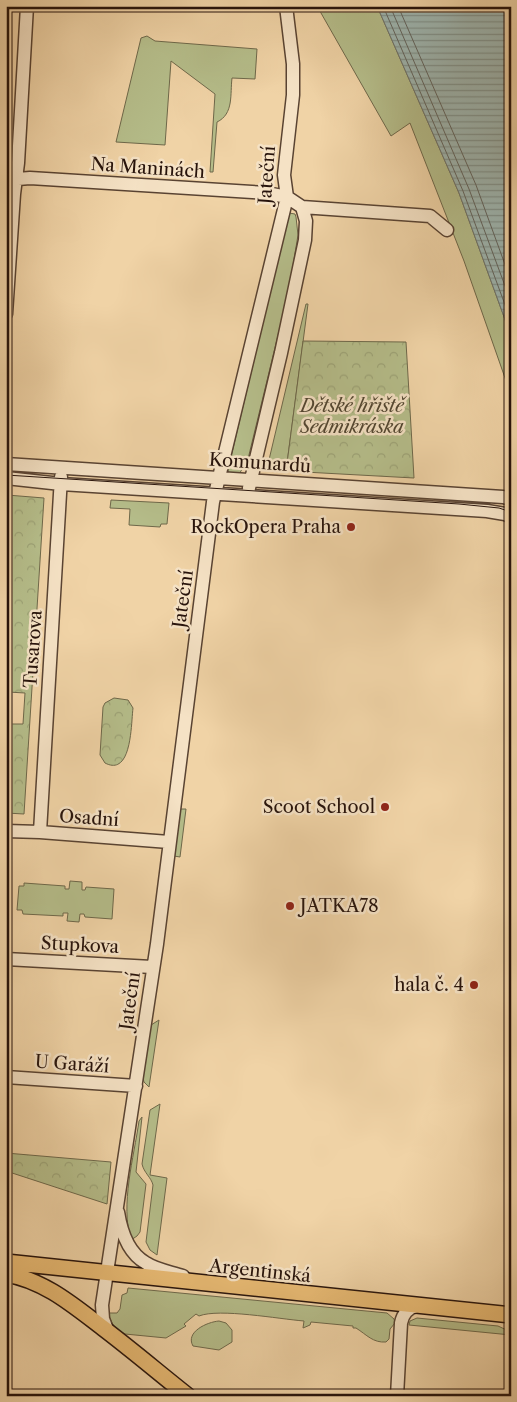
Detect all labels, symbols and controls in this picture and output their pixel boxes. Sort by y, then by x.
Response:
street label: Jateční [254,145,280,208]
street label: Na Maninách [90,153,206,183]
park label: Dětské hřiště Sedmikráska [298,395,407,438]
street label: Komunardů [208,448,312,478]
place label: RockOpera Praha [191,516,341,538]
marker: RockOpera Praha [345,521,357,533]
street label: Jateční [168,568,198,632]
street label: Tusarova [19,609,47,689]
place label: Scoot School [263,796,375,818]
marker: Scoot School [379,801,391,813]
street label: Osadní [58,805,120,831]
place label: JATKA78 [297,895,379,917]
marker: JATKA78 [284,900,296,912]
street label: Stupkova [40,932,120,958]
street label: Jateční [115,970,145,1034]
place label: hala č. 4 [394,974,464,996]
marker: hala č. 4 [468,979,480,991]
street label: U Garáží [34,1050,110,1078]
street label: Argentinská [207,1255,312,1287]

